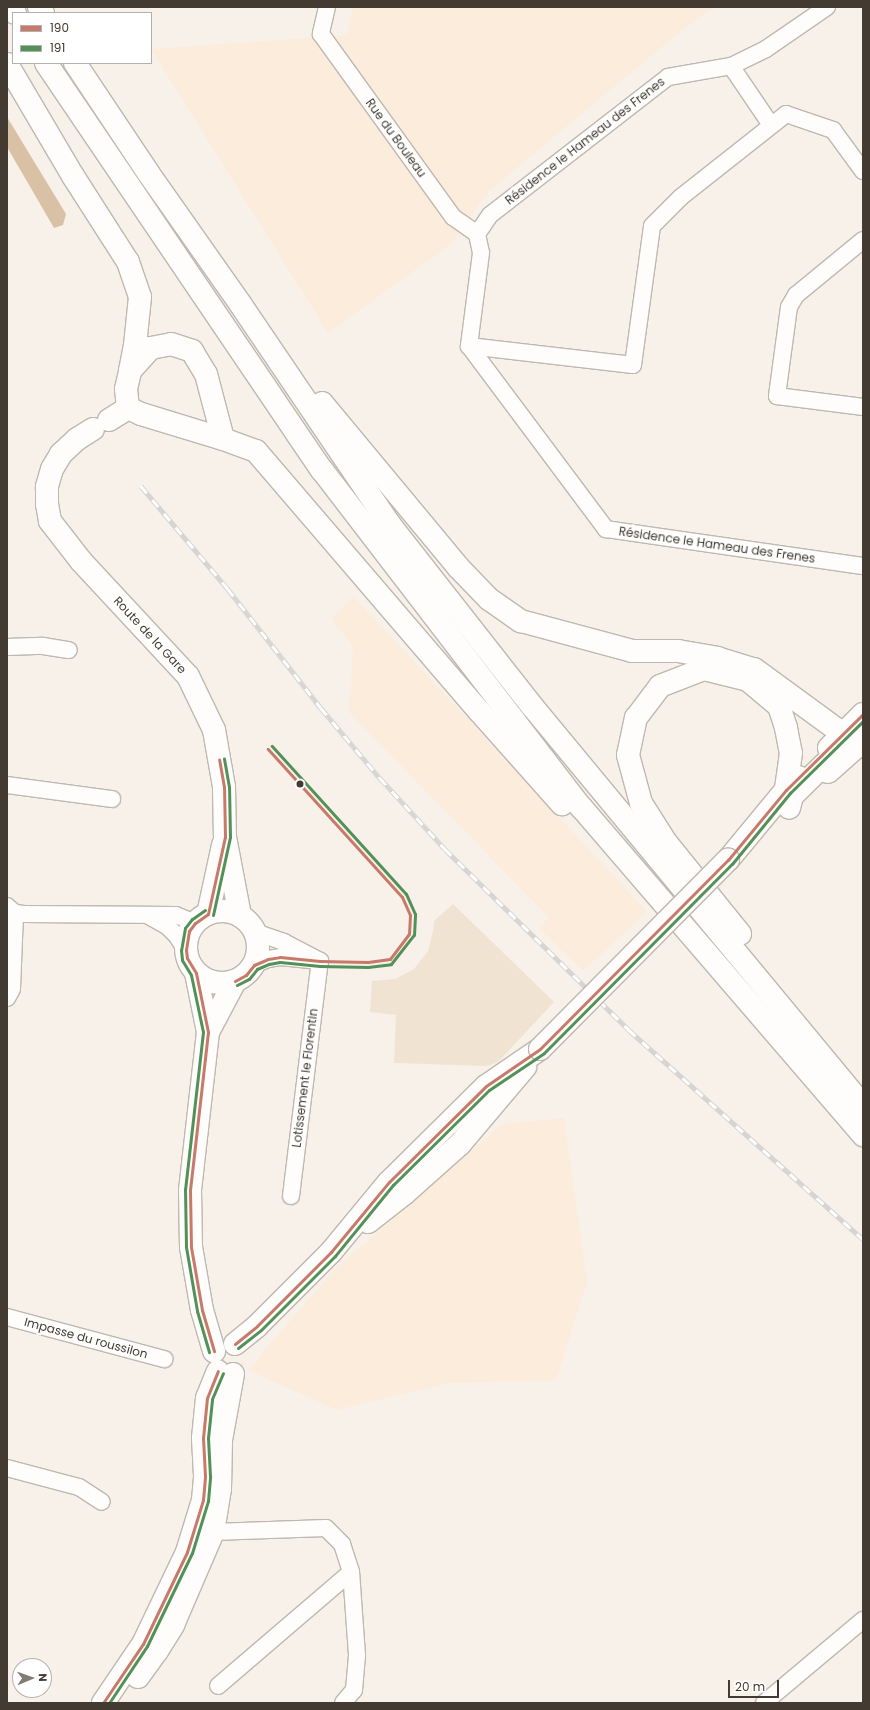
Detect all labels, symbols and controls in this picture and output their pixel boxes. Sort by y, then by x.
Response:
legend [12,12,152,64]
text: 190 [50,19,69,36]
text: 191 [50,39,65,56]
street label: Résidence le Hameau des Frenes [502,74,668,208]
street label: Rue du Bouleau [363,96,429,180]
street label: Résidence le Hameau des Frenes [618,524,816,566]
street label: Route de la Gare [111,594,189,676]
unlabelled marker [295,779,305,789]
street label: Lotissement le Florentin [289,1008,321,1148]
street label: Impasse du roussilon [23,1315,149,1361]
north arrow [12,1658,52,1698]
scale bar [730,1672,781,1698]
text: N [35,1673,51,1682]
text: 20 m [735,1678,765,1695]

